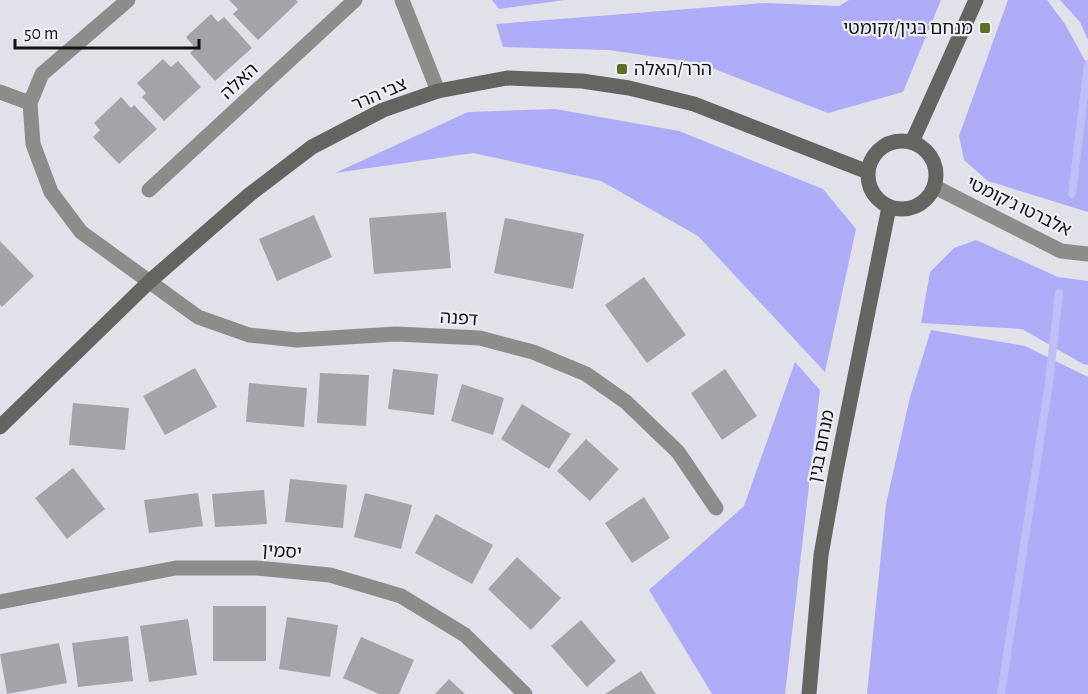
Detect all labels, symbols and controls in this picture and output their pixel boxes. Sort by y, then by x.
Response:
scale bar [15,12,200,50]
place label: מנחם בגין/זקומטי [843,20,973,38]
marker: מנחם בגין/זקומטי [978,21,992,35]
text: 50 m [24,25,58,43]
street label: האלה [217,60,262,103]
place label: הרר/האלה [634,60,712,79]
marker: הרר/האלה [615,62,629,76]
street label: צבי הרר [349,75,410,115]
street label: אלברטו ג'קומטי [964,173,1074,240]
street label: דפנה [439,309,479,329]
street label: מנחם בגין [806,408,838,484]
street label: יסמין [261,542,302,562]

